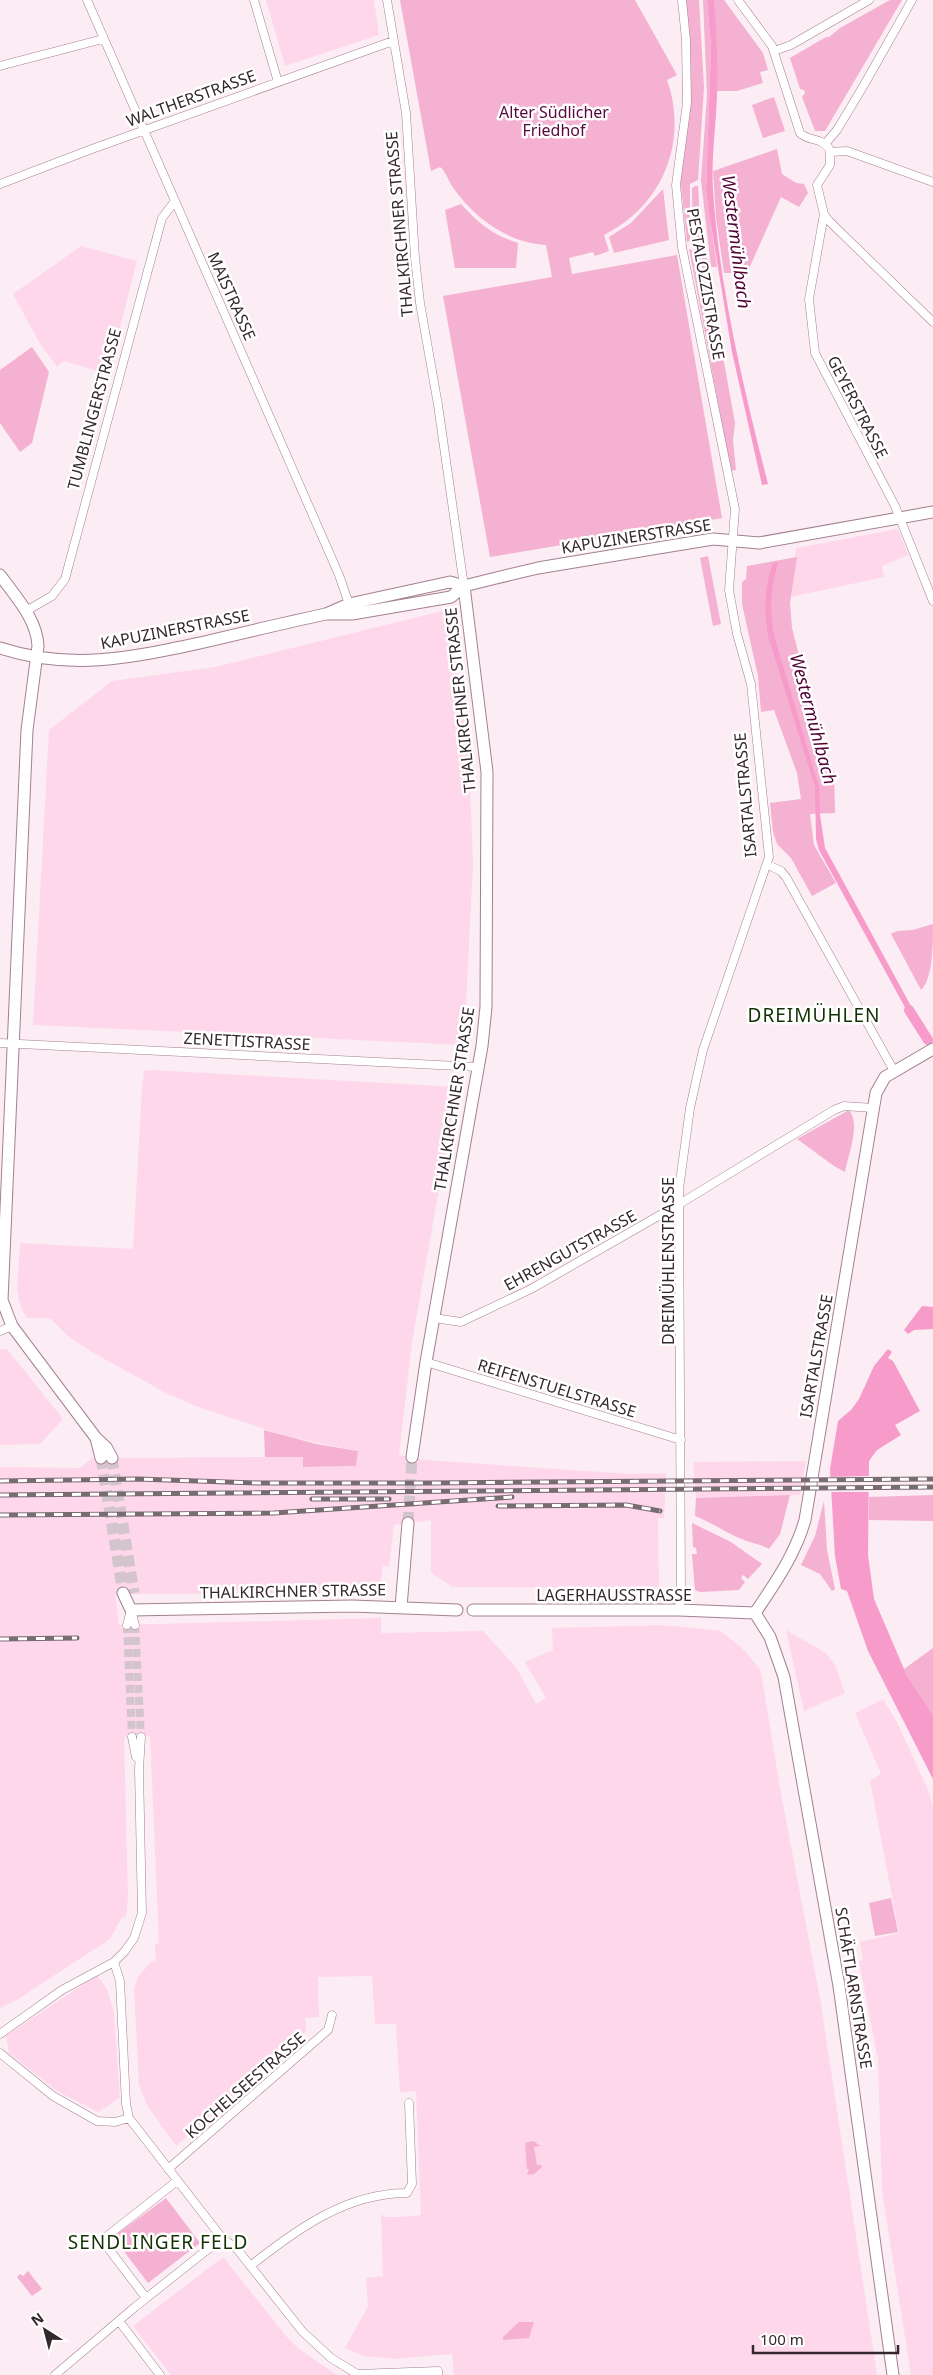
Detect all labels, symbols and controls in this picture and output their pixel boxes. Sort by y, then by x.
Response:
street label: WALTHERSTRASSE [123,64,259,132]
park label: Alter Südlicher Friedhof [499,101,609,141]
street label: THALKIRCHNER STRASSE [380,130,418,318]
water label: Westermühlbach [717,174,757,310]
street label: PESTALOZZISTRASSE [682,206,730,362]
street label: MAISTRASSE [203,248,261,344]
street label: TUMBLINGERSTRASSE [62,326,126,492]
street label: GEYERSTRASSE [823,352,893,462]
street label: KAPUZINERSTRASSE [560,513,712,559]
street label: KAPUZINERSTRASSE [99,604,251,654]
street label: THALKIRCHNER STRASSE [439,606,481,794]
water label: Westermühlbach [785,651,843,787]
street label: ISARTALSTRASSE [729,732,761,858]
district label: DREIMÜHLEN [748,1002,880,1028]
street label: THALKIRCHNER STRASSE [429,1005,479,1193]
street label: ZENETTISTRASSE [183,1027,311,1055]
street label: DREIMÜHLENSTRASSE [657,1177,679,1345]
street label: EHRENGUTSTRASSE [500,1204,640,1296]
street label: ISARTALSTRASSE [794,1292,838,1420]
street label: REIFENSTUELSTRASSE [475,1353,639,1423]
street label: THALKIRCHNER STRASSE [200,1578,386,1604]
street label: LAGERHAUSSTRASSE [536,1584,692,1606]
street label: SCHÄFTLARNSTRASSE [830,1906,878,2070]
street label: KOCHELSEESTRASSE [180,2027,310,2143]
district label: SENDLINGER FELD [68,2229,248,2255]
north arrow [20,2305,70,2355]
text: N [27,2308,47,2330]
scale bar [753,2322,898,2354]
text: 100 m [760,2329,804,2349]

